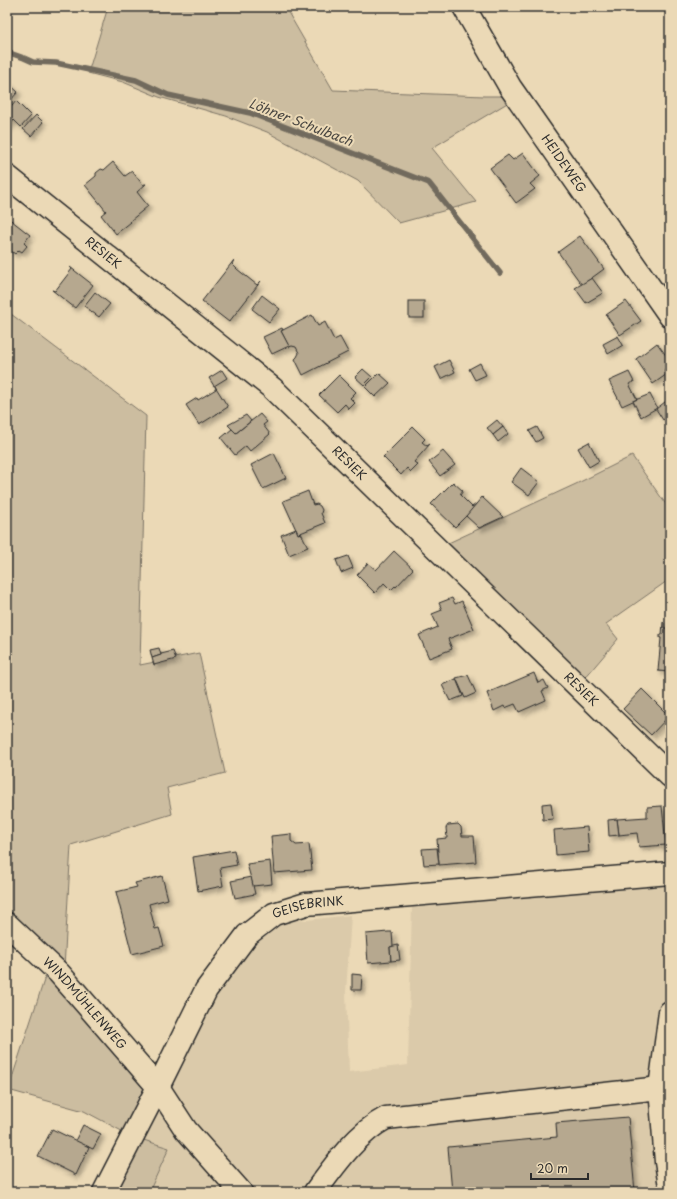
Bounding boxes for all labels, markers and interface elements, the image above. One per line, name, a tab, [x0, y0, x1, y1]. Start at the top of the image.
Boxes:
water label: Löhner Schulbach	[247, 93, 356, 150]
street label: HEIDEWEG	[538, 131, 591, 196]
street label: RESIEK	[82, 232, 126, 272]
street label: RESIEK	[328, 441, 371, 484]
street label: RESIEK	[560, 667, 603, 710]
street label: GEISEBRINK	[270, 891, 344, 922]
street label: WINDMÜHLENWEG	[39, 952, 131, 1053]
scale bar	[531, 1155, 588, 1181]
text: 20 m	[537, 1159, 568, 1177]

